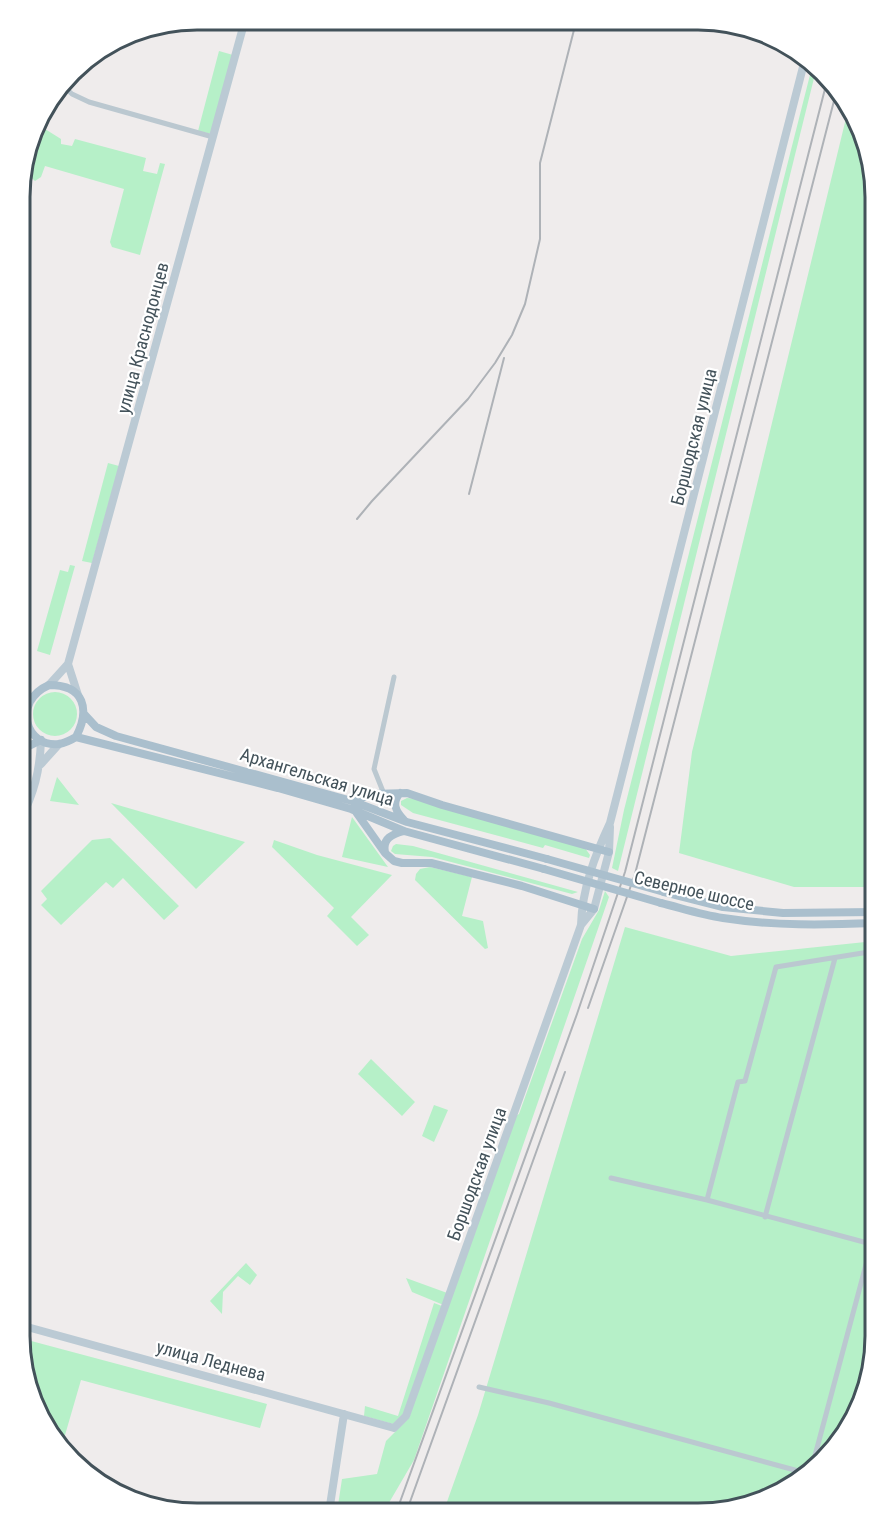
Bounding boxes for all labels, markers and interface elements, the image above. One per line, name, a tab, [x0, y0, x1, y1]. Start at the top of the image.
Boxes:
street label: улица Краснодонцев	[112, 260, 173, 416]
street label: Боршодская улица	[666, 366, 721, 508]
street label: Архангельская улица	[238, 743, 396, 810]
street label: Северное шоссе	[632, 866, 756, 915]
street label: Боршодская улица	[443, 1104, 510, 1243]
street label: улица Леднева	[154, 1336, 268, 1385]

